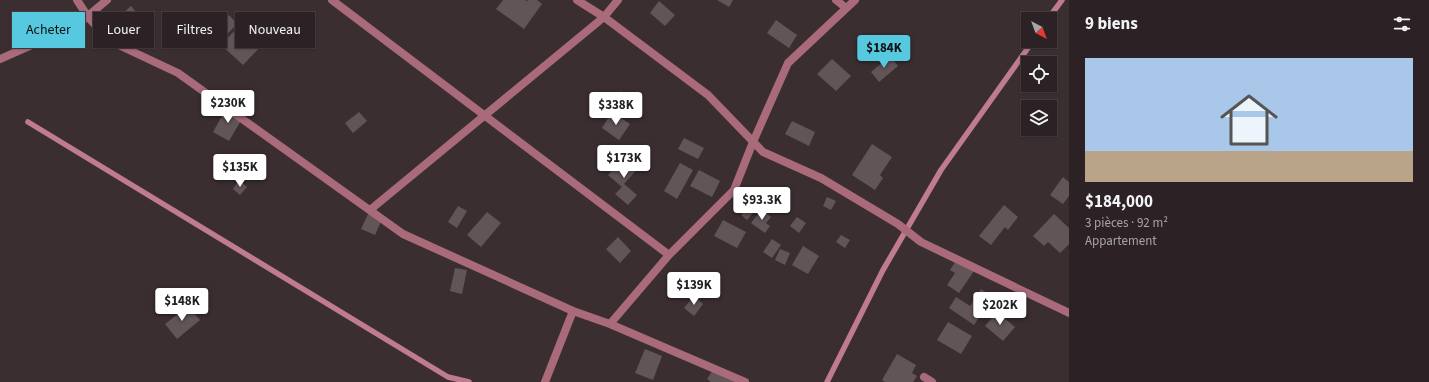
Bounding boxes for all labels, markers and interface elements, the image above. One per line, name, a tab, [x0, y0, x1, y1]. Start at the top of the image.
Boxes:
chip: Acheter	[12, 12, 85, 48]
chip: Louer	[93, 12, 154, 48]
chip: Filtres	[162, 12, 227, 48]
chip: Nouveau	[235, 12, 315, 48]
north arrow	[1021, 12, 1057, 48]
map controls	[1021, 12, 1057, 136]
text: 9 biens	[1085, 12, 1138, 36]
icon: filters	[1391, 13, 1413, 35]
pin: $184K	[856, 35, 912, 69]
text: $184K	[866, 39, 902, 57]
button: locate	[1021, 56, 1057, 92]
icon: home	[1213, 84, 1285, 156]
pin: $230K	[200, 90, 256, 124]
pin: $338K	[588, 92, 644, 126]
text: $230K	[210, 94, 246, 112]
text: $338K	[598, 96, 634, 114]
button: layers	[1021, 100, 1057, 136]
pin: $173K	[596, 145, 652, 179]
text: $173K	[606, 149, 642, 167]
pin: $135K	[212, 154, 268, 188]
text: $135K	[222, 158, 258, 176]
pin: $93.3K	[729, 187, 795, 221]
text: $184,000	[1085, 190, 1153, 214]
text: $93.3K	[742, 191, 782, 209]
text: 3 pièces · 92 m²	[1085, 214, 1168, 232]
text: Appartement	[1085, 232, 1157, 250]
pin: $139K	[666, 272, 722, 306]
text: $139K	[676, 276, 712, 294]
pin: $148K	[154, 288, 210, 322]
text: $148K	[164, 292, 200, 310]
pin: $202K	[972, 292, 1028, 326]
text: $202K	[982, 296, 1018, 314]

